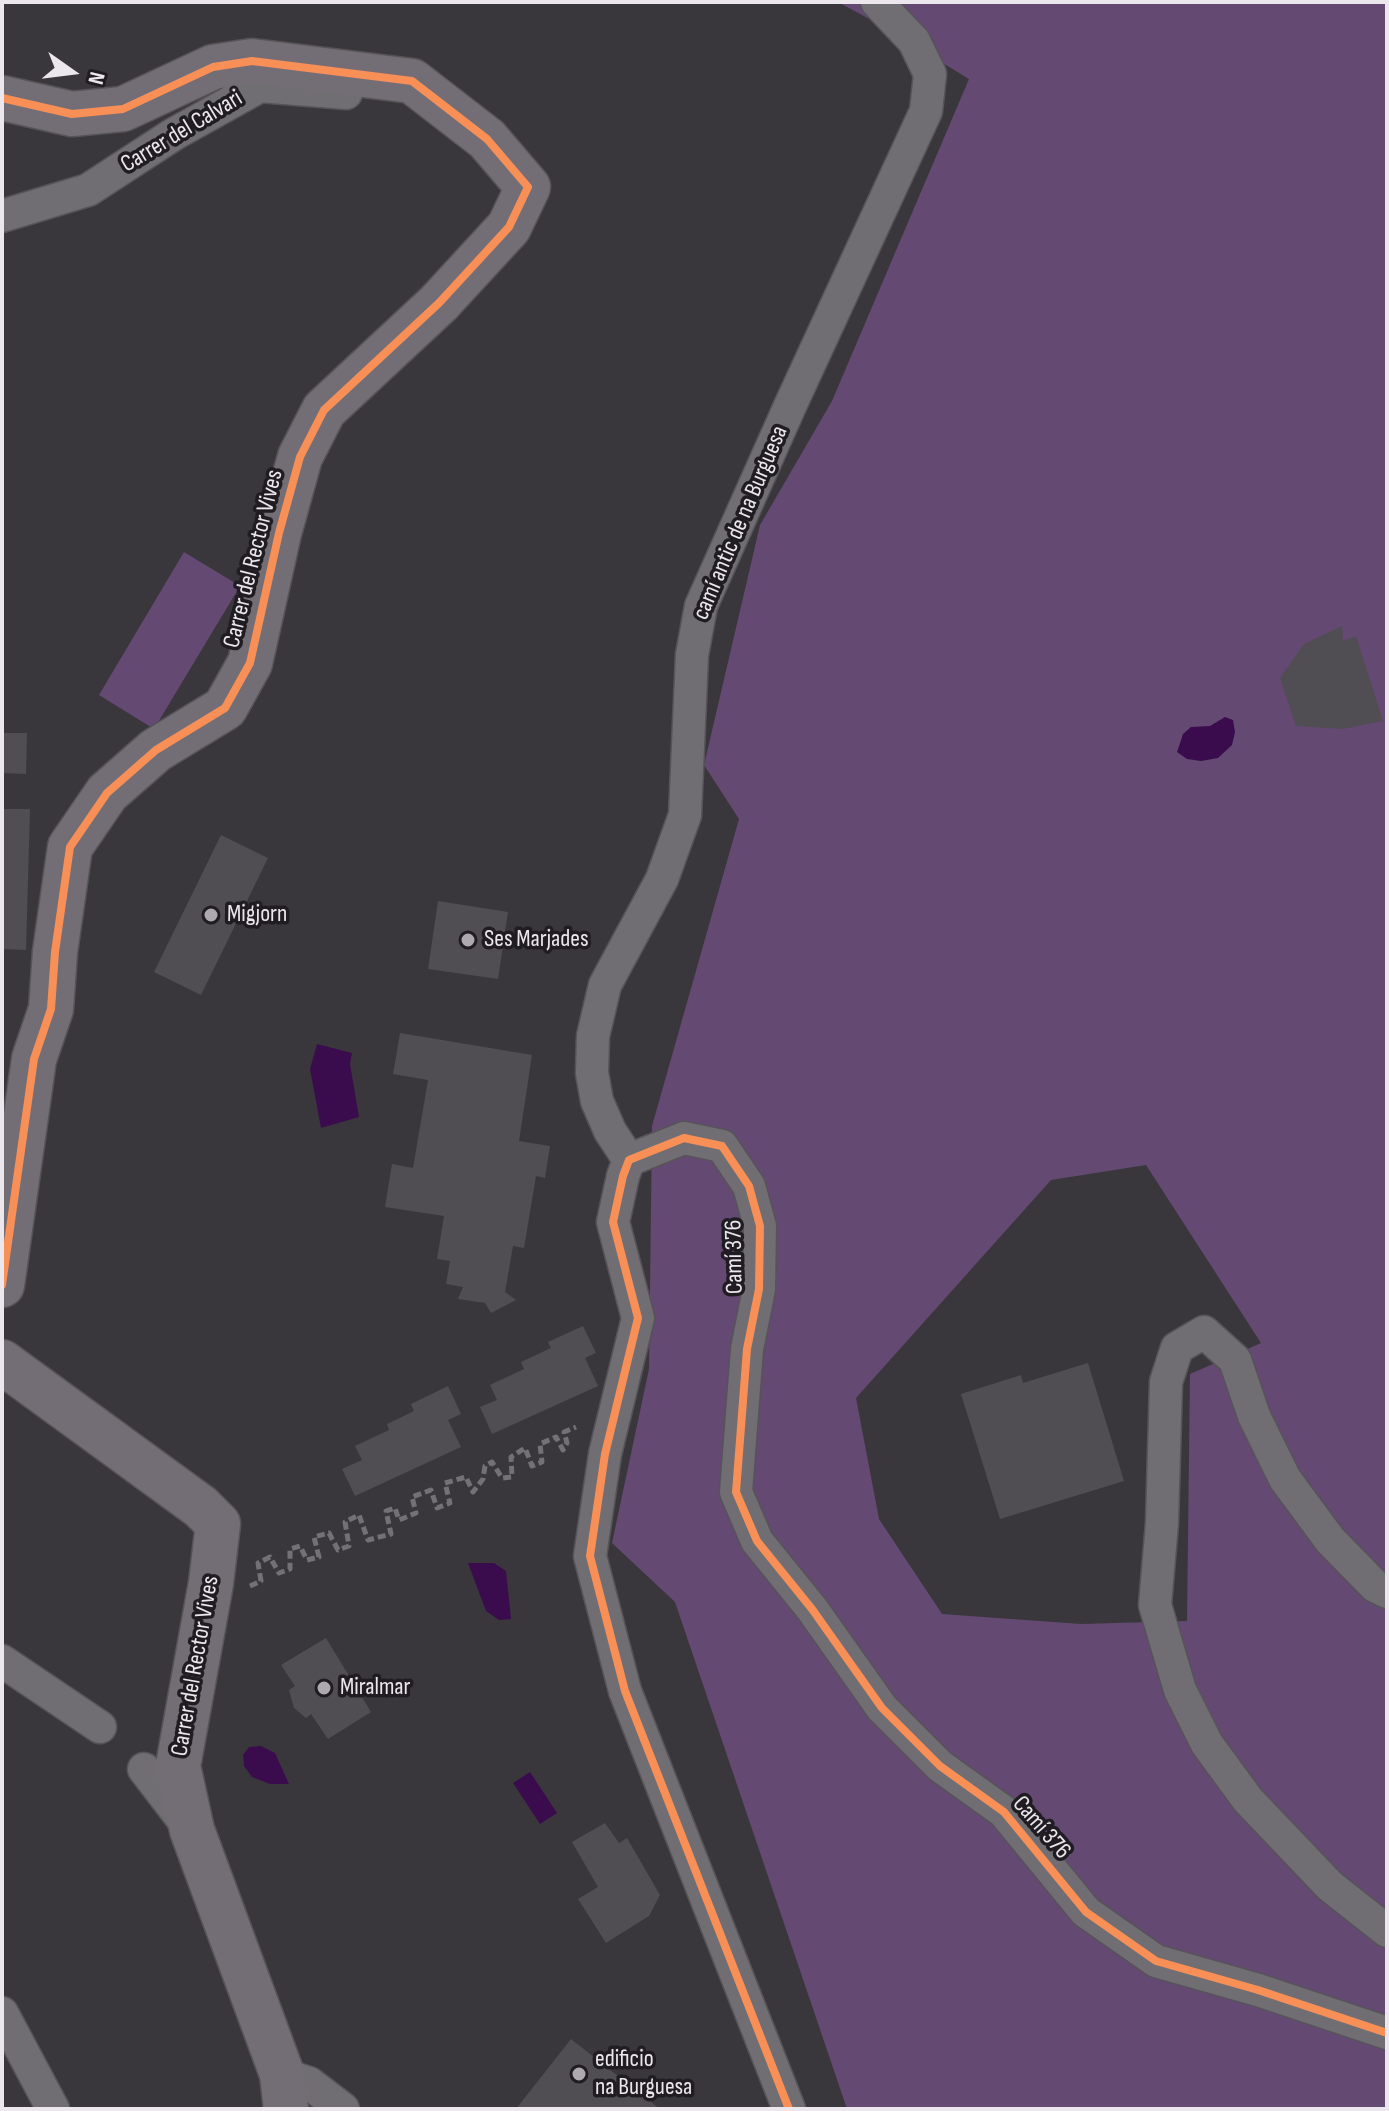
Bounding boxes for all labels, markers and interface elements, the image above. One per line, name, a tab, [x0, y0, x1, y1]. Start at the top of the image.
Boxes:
north arrow	[32, 32, 112, 112]
text: N	[81, 69, 110, 87]
street label: Carrer del Calvari	[116, 84, 248, 180]
street label: camí antic de na Burguesa	[687, 422, 795, 624]
street label: Carrer del Rector Vives	[218, 467, 290, 651]
place label: Migjorn	[227, 901, 287, 929]
marker: Migjorn	[202, 906, 220, 924]
place label: Ses Marjades	[484, 926, 589, 954]
marker: Ses Marjades	[459, 931, 477, 949]
street label: Camí 376	[720, 1220, 750, 1294]
street label: Carrer del Rector Vives	[166, 1574, 226, 1758]
place label: Miralmar	[340, 1674, 410, 1702]
marker: Miralmar	[315, 1679, 333, 1697]
street label: Camí 376	[1006, 1791, 1076, 1865]
place label: edificio na Burguesa	[595, 2046, 692, 2102]
marker: edificio na Burguesa	[570, 2065, 588, 2083]

